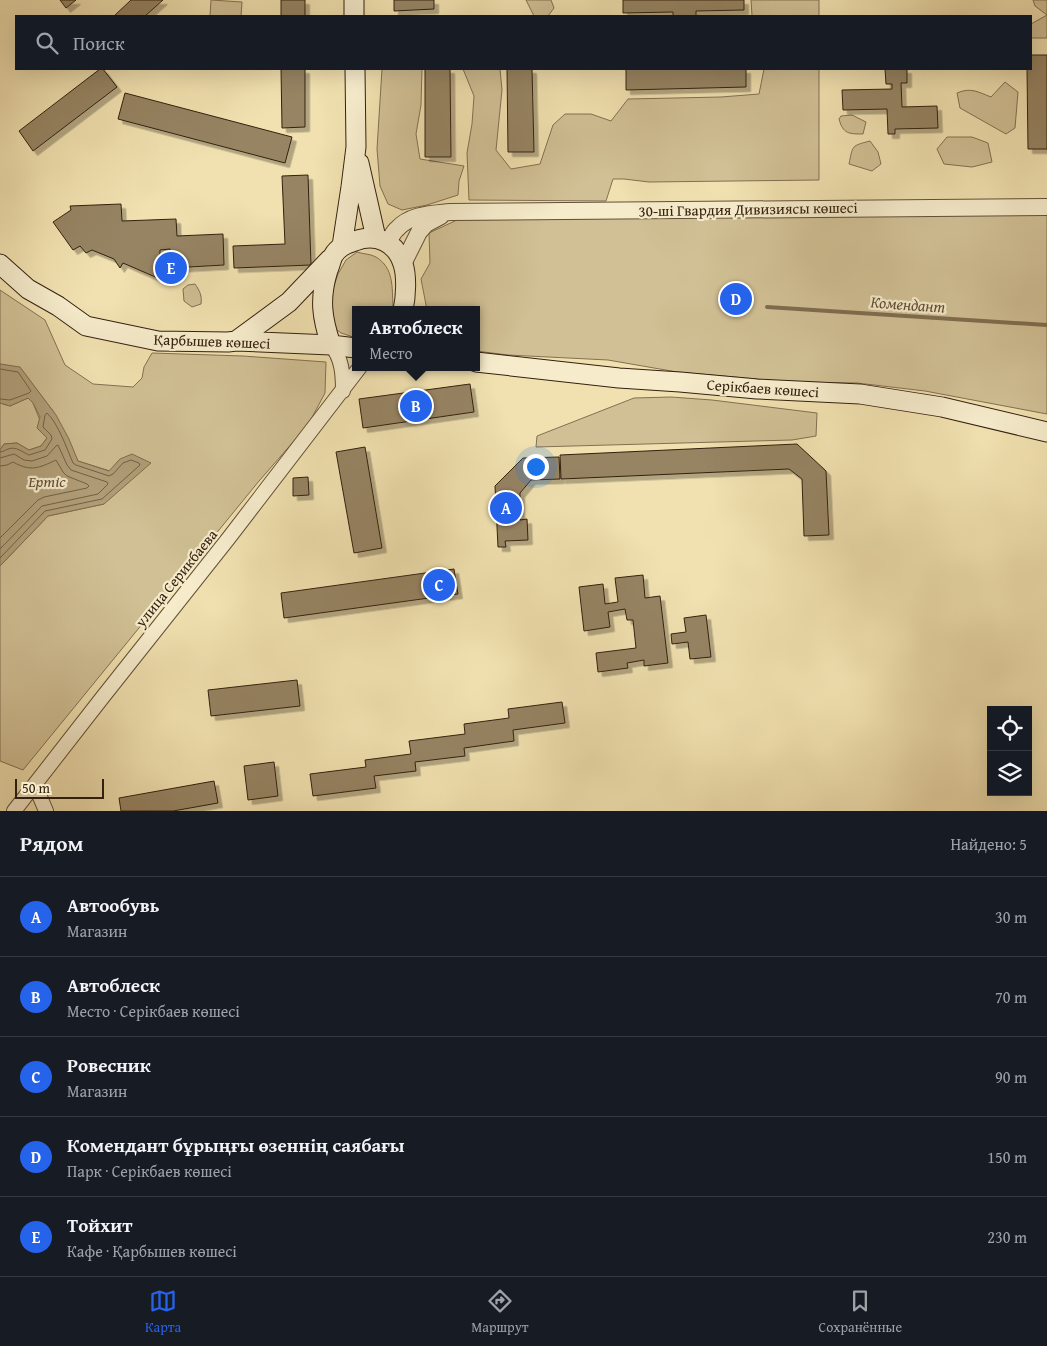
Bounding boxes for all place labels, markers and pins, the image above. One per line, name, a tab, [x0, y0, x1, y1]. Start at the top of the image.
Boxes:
pin: E	[155, 249, 187, 287]
pin: D	[720, 280, 752, 318]
pin: B	[400, 387, 432, 425]
pin: A	[490, 489, 522, 527]
pin: C	[423, 566, 455, 604]

